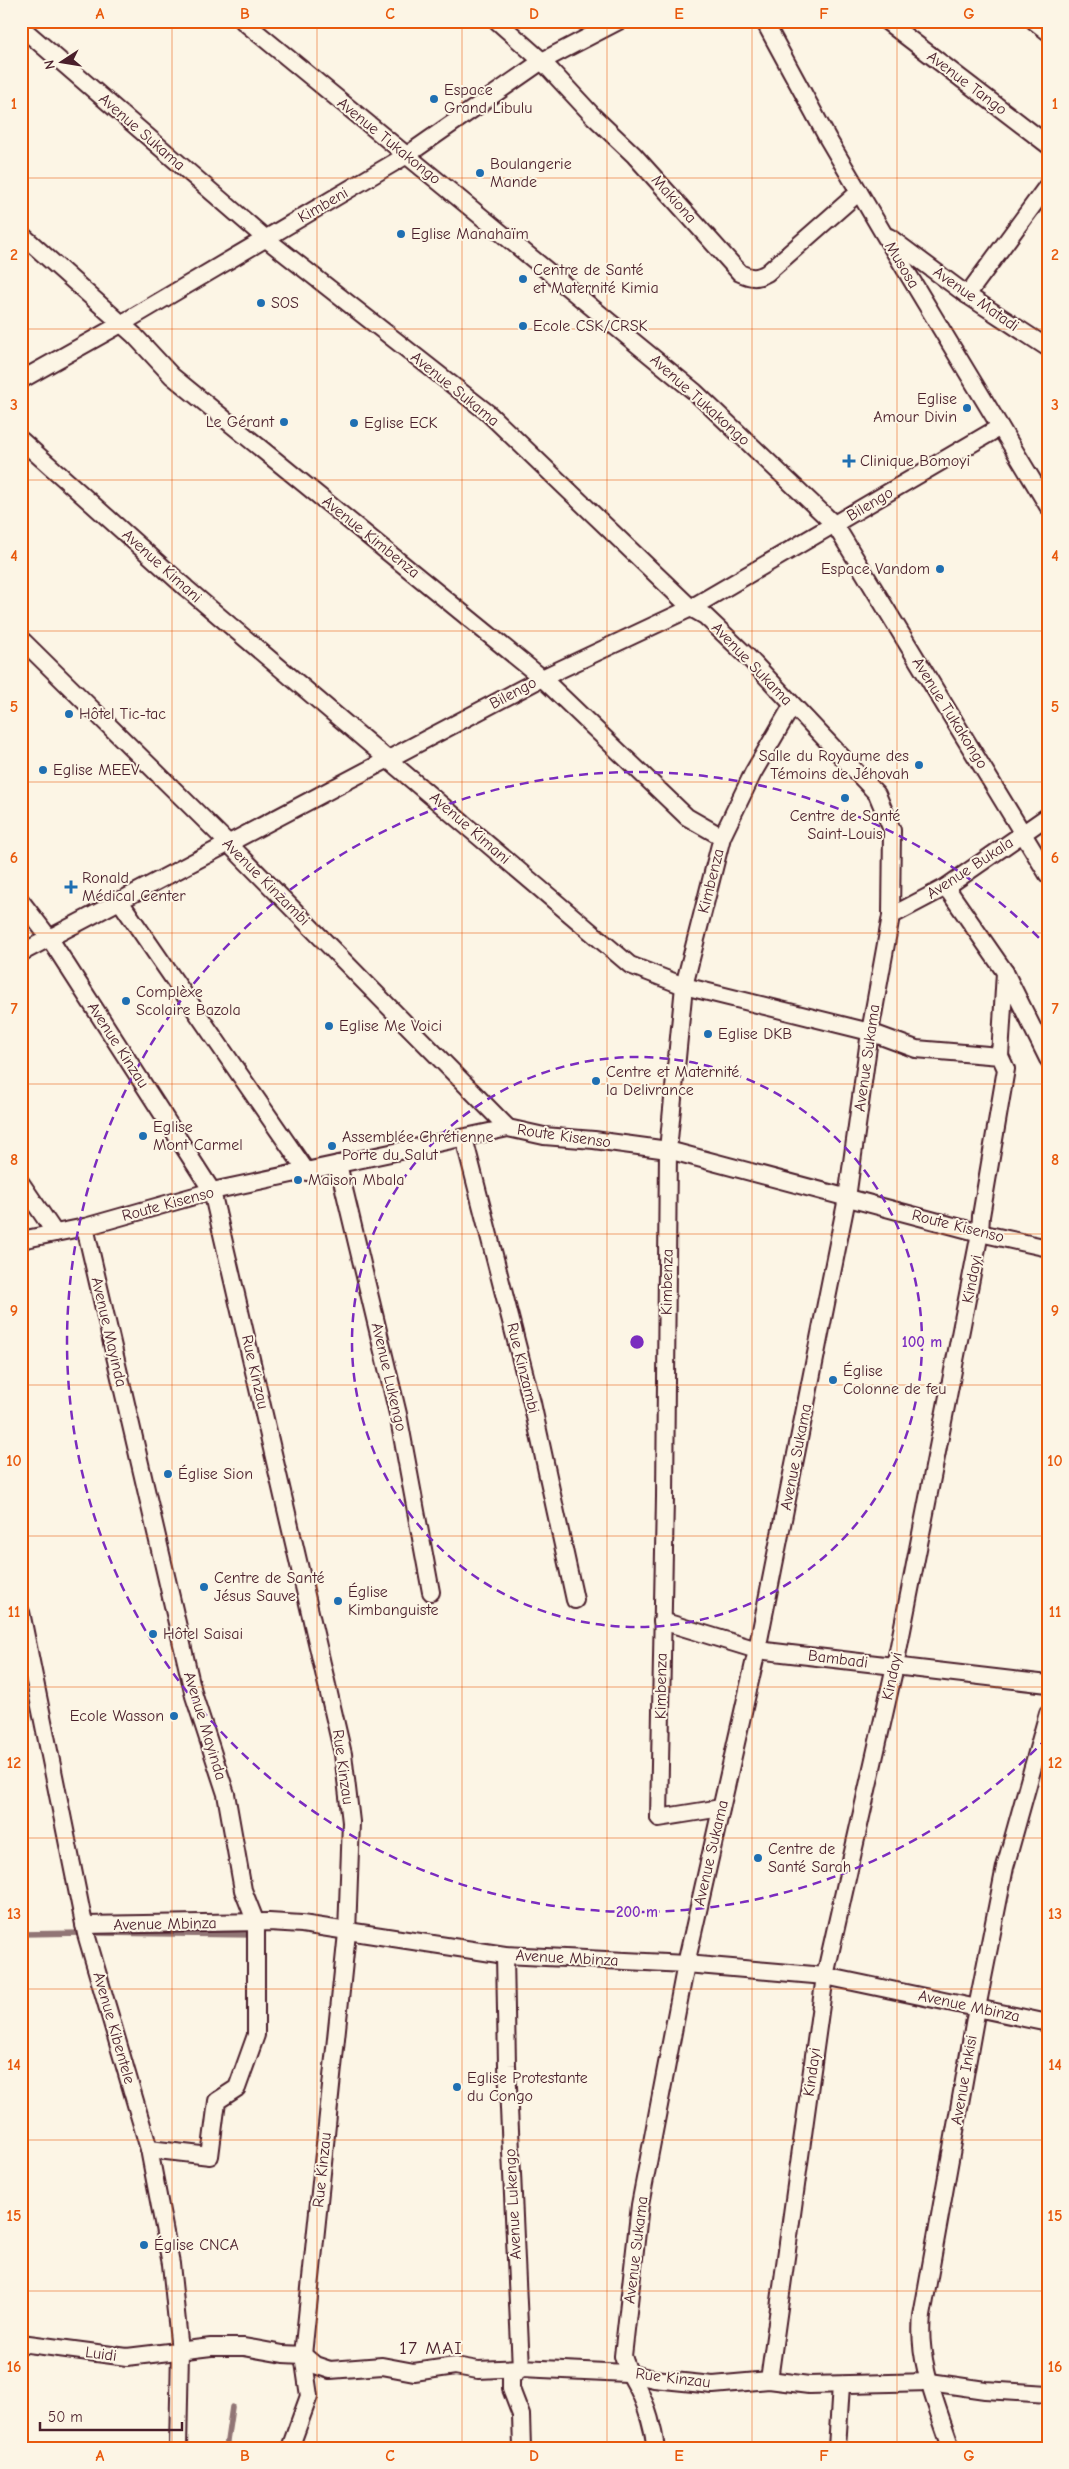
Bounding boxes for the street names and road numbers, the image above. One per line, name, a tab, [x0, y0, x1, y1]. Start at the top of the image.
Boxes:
street label: Avenue Tango	[924, 47, 1010, 119]
street label: Avenue Sukama	[95, 90, 189, 174]
street label: Avenue Tukakongo	[334, 94, 444, 188]
street label: Makiona	[648, 171, 700, 227]
street label: Kimbeni	[295, 183, 351, 227]
street label: Musosa	[881, 238, 923, 292]
street label: Avenue Matadi	[930, 263, 1022, 335]
street label: Avenue Sukama	[407, 348, 503, 430]
street label: Avenue Tukakongo	[646, 351, 754, 449]
street label: Bilengo	[844, 483, 896, 525]
street label: Avenue Kimbenza	[319, 492, 423, 582]
street label: Avenue Kimani	[119, 526, 205, 606]
street label: Avenue Sukama	[708, 619, 796, 709]
street label: Avenue Tukakongo	[908, 654, 992, 772]
street label: Bilengo	[486, 673, 540, 713]
street label: Avenue Kimani	[426, 788, 514, 868]
street label: Avenue Bukala	[923, 833, 1017, 903]
street label: Avenue Kinzambi	[219, 835, 313, 929]
street label: Kimbenza	[694, 847, 728, 915]
street label: Avenue Kinzau	[84, 999, 152, 1091]
street label: Avenue Sukama	[851, 1003, 883, 1113]
street label: Route Kisenso	[516, 1121, 612, 1151]
street label: Route Kisenso	[120, 1183, 216, 1225]
street label: Route Kisenso	[910, 1206, 1006, 1246]
street label: Kimbenza	[657, 1249, 677, 1315]
street label: Kindayi	[958, 1253, 986, 1305]
street label: Avenue Mayinda	[88, 1275, 130, 1389]
street label: Avenue Lukengo	[368, 1321, 410, 1433]
street label: Rue Kinzambi	[503, 1321, 543, 1415]
street label: Rue Kinzau	[238, 1333, 272, 1411]
street label: Avenue Sukama	[777, 1402, 815, 1512]
street label: Bambadi	[807, 1646, 869, 1672]
street label: Kindayi	[878, 1650, 906, 1702]
street label: Kimbenza	[651, 1653, 671, 1719]
street label: Avenue Mayinda	[180, 1670, 230, 1782]
street label: Rue Kinzau	[329, 1728, 357, 1806]
street label: Avenue Sukama	[690, 1798, 732, 1908]
street label: Avenue Mbinza	[113, 1914, 217, 1934]
street label: Avenue Mbinza	[515, 1946, 619, 1970]
street label: Avenue Kibentele	[89, 1970, 139, 2086]
street label: Avenue Mbinza	[917, 1986, 1021, 2026]
street label: Avenue Inkisi	[947, 2034, 981, 2126]
street label: Kindayi	[800, 2047, 824, 2097]
street label: Rue Kinzau	[309, 2132, 335, 2208]
street label: Avenue Lukengo	[501, 2148, 525, 2260]
street label: Avenue Sukama	[620, 2195, 652, 2305]
street label: Luidi	[84, 2343, 118, 2365]
street label: Rue Kinzau	[634, 2364, 712, 2392]

